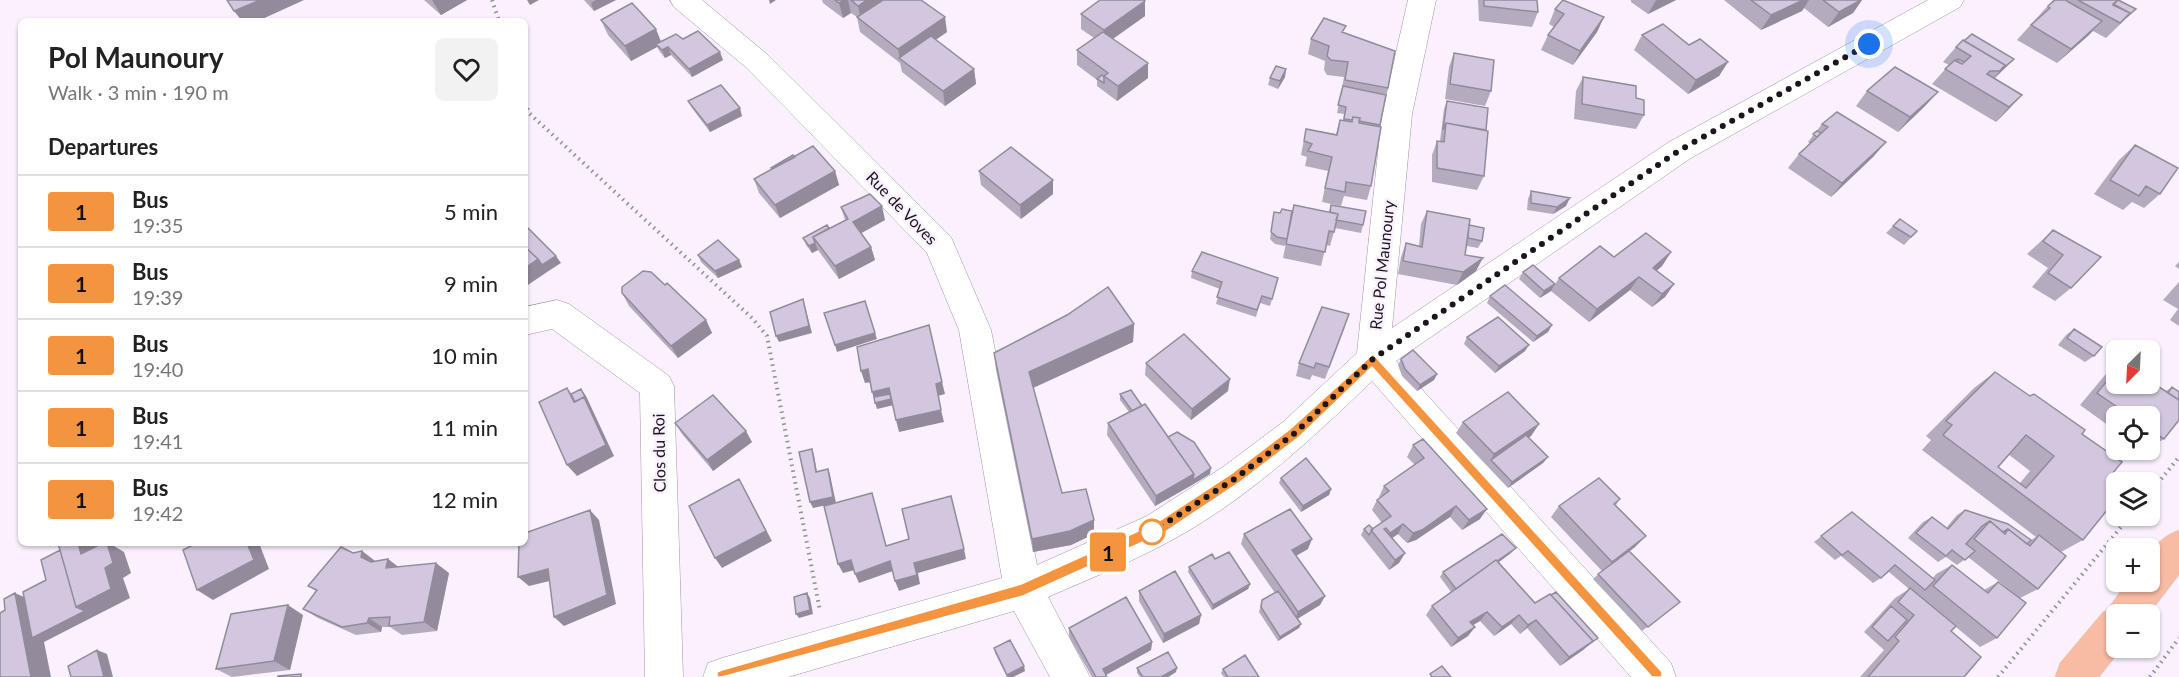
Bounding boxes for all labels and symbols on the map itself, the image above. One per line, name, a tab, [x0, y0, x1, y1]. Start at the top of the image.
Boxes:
your location	[1854, 29, 1884, 59]
street label: Rue de Voves	[863, 167, 942, 248]
street label: Rue Pol Maunoury	[1365, 199, 1398, 330]
north arrow	[2106, 340, 2160, 394]
street label: Clos du Roi	[648, 413, 669, 493]
unlabelled marker	[1139, 519, 1165, 545]
line badge: 1	[1088, 532, 1128, 572]

